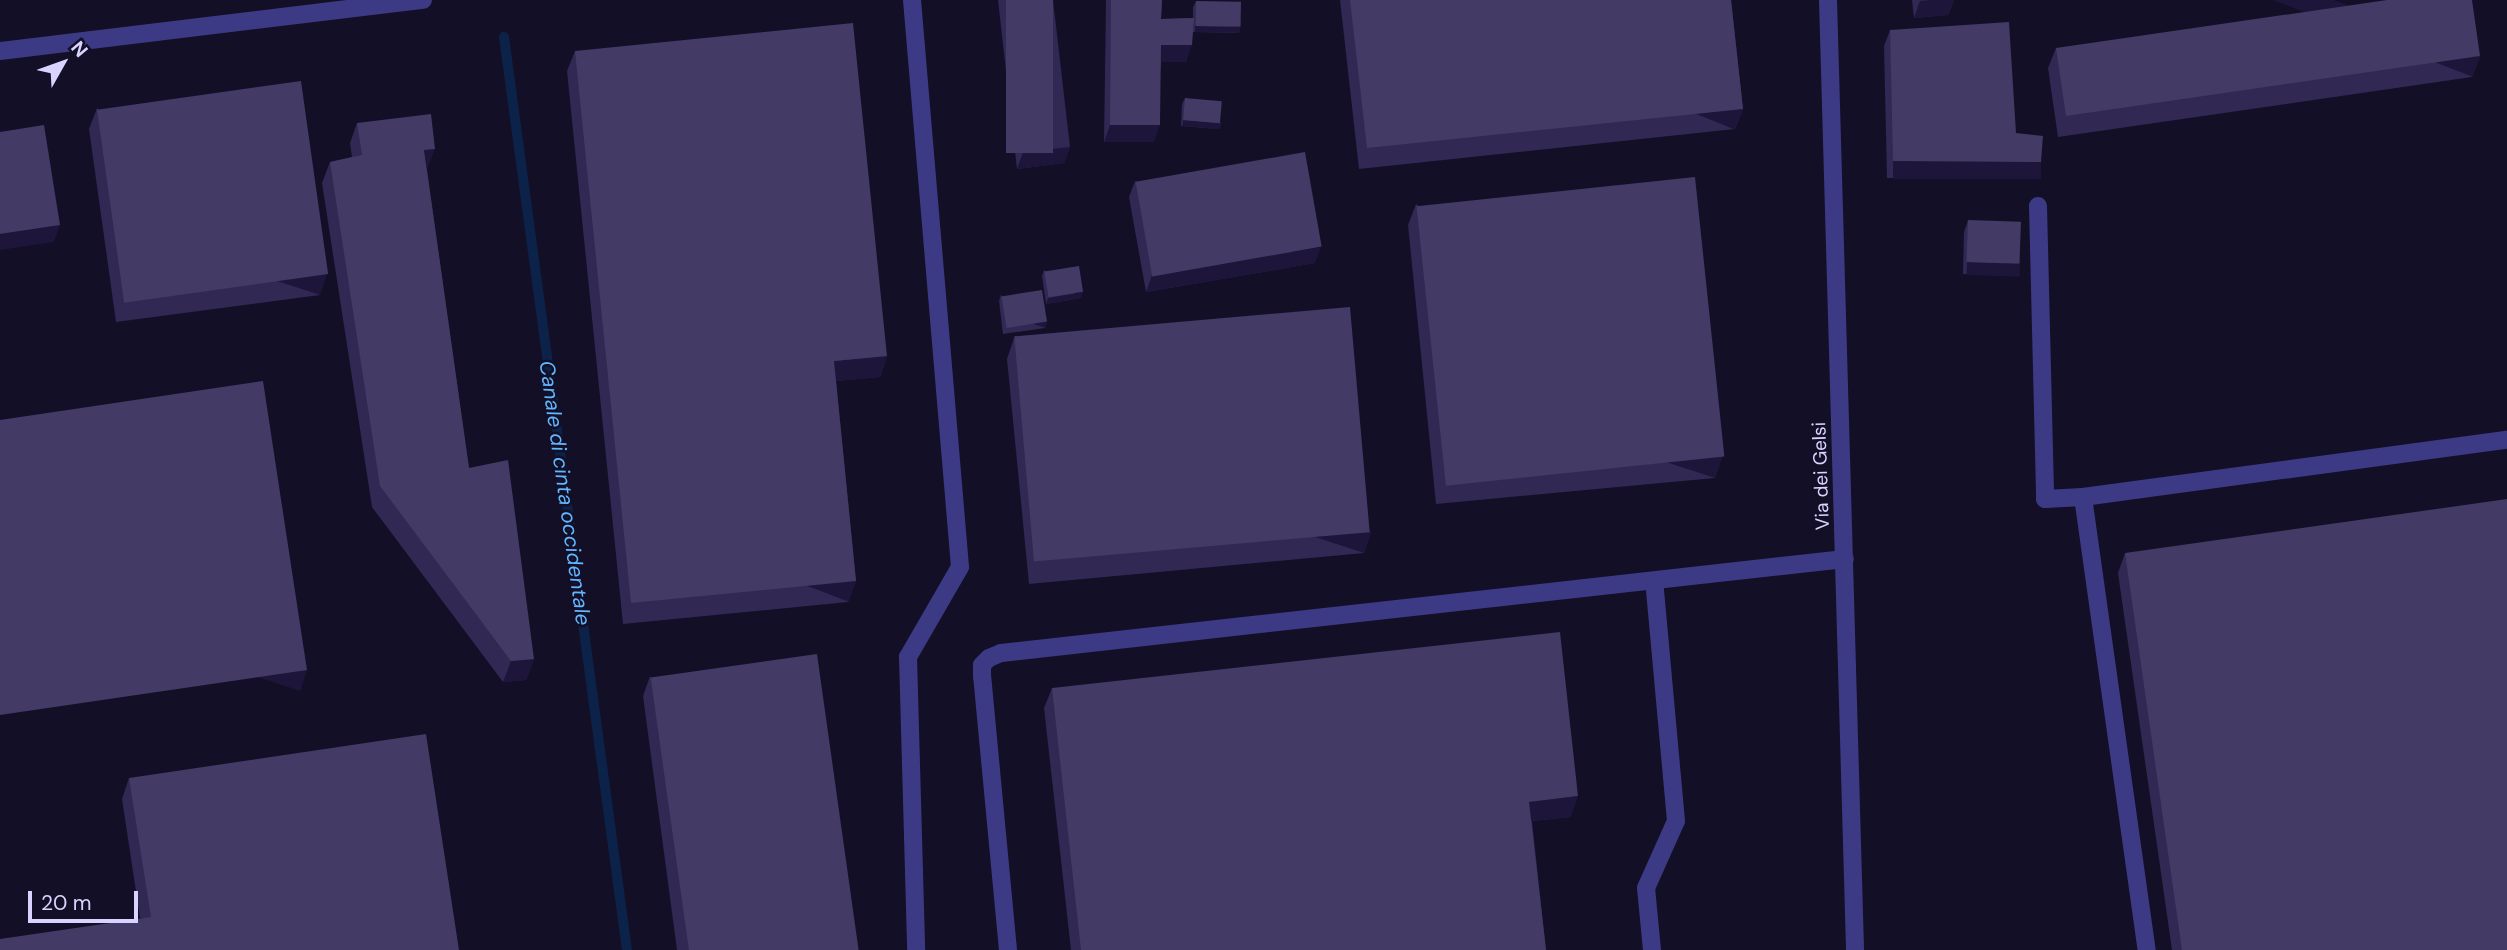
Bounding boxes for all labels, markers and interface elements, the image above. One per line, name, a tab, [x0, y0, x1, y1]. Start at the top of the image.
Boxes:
north arrow	[28, 28, 98, 98]
text: N	[65, 36, 93, 63]
water label: Canale di cinta occidentale	[534, 359, 596, 627]
street label: Via dei Gelsi	[1808, 421, 1834, 531]
scale bar	[32, 876, 142, 920]
text: 20 m	[41, 889, 92, 917]

